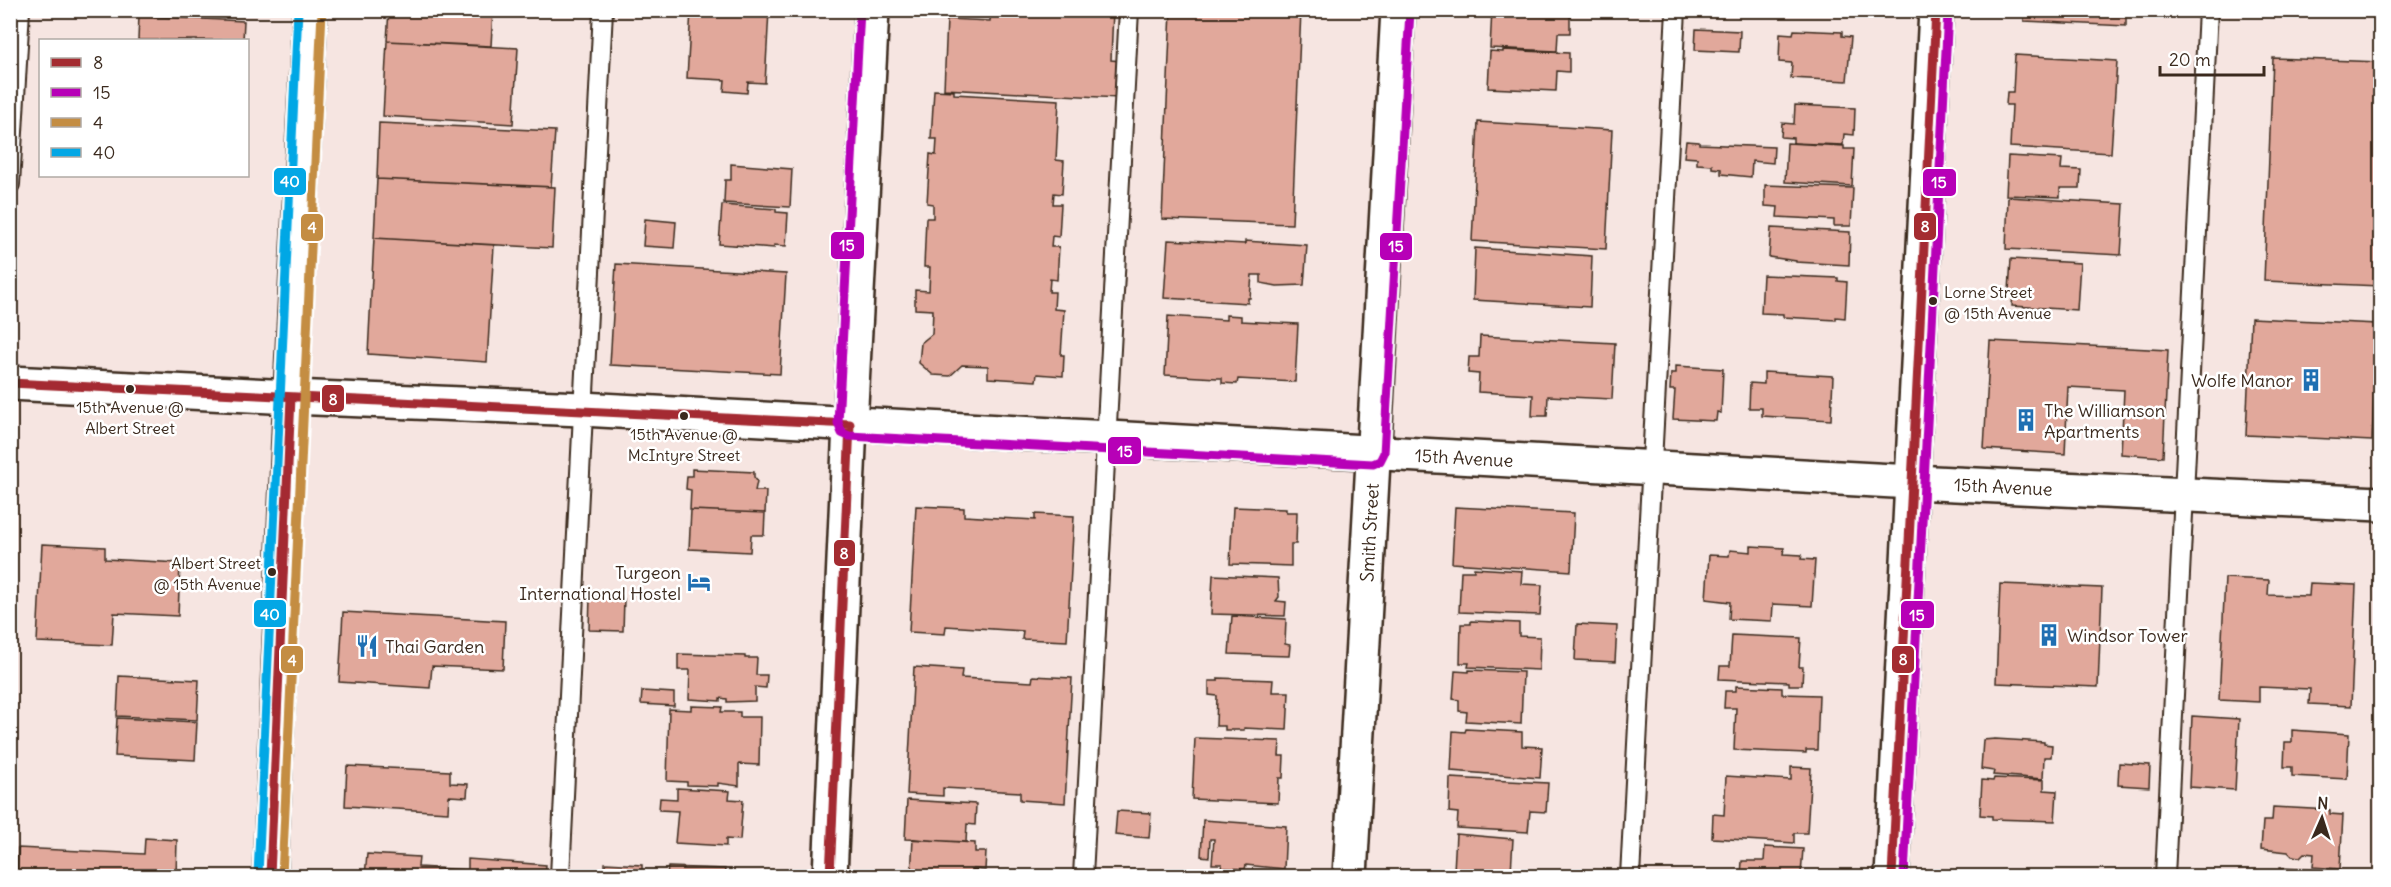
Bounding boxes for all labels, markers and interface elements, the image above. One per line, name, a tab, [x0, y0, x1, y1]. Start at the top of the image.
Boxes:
legend	[39, 39, 249, 177]
scale bar	[2160, 39, 2264, 77]
text: 20 m	[2169, 48, 2211, 71]
text: 8	[93, 51, 103, 74]
text: 15	[93, 81, 111, 104]
text: 4	[93, 111, 103, 134]
text: 40	[93, 141, 115, 164]
line badge: 40	[273, 167, 307, 196]
line badge: 15	[1922, 168, 1957, 197]
text: 40	[280, 171, 300, 191]
text: 15	[1931, 172, 1947, 192]
line badge: 8	[1913, 212, 1937, 241]
line badge: 4	[300, 213, 324, 242]
text: 8	[1920, 216, 1930, 236]
text: 4	[307, 217, 317, 237]
line badge: 15	[830, 231, 865, 260]
line badge: 15	[1379, 232, 1413, 261]
text: 15	[839, 235, 855, 255]
text: 15	[1388, 236, 1404, 256]
place label: Lorne Street @ 15th Avenue	[1944, 282, 2051, 323]
marker: Lorne Street @ 15th Avenue	[1927, 295, 1939, 307]
building icon: Wolfe Manor	[2298, 367, 2324, 393]
place label: Wolfe Manor	[2191, 369, 2294, 392]
marker: 15th Avenue @ Albert Street	[124, 383, 136, 395]
line badge: 8	[321, 384, 345, 413]
text: 8	[328, 389, 338, 409]
place label: 15th Avenue @ Albert Street	[76, 397, 184, 438]
place label: The Williamson Apartments	[2044, 399, 2165, 443]
building icon: The Williamson Apartments	[2013, 407, 2039, 433]
marker: 15th Avenue @ McIntyre Street	[678, 410, 690, 422]
place label: 15th Avenue @ McIntyre Street	[628, 424, 741, 465]
line badge: 15	[1107, 436, 1142, 465]
text: 15	[1117, 441, 1133, 461]
street label: 15th Avenue	[1414, 443, 1514, 472]
street label: 15th Avenue	[1953, 472, 2053, 500]
street label: Smith Street	[1355, 483, 1383, 582]
line badge: 8	[833, 539, 856, 567]
text: 8	[839, 543, 849, 563]
place label: Albert Street @ 15th Avenue	[154, 553, 262, 594]
place label: Turgeon International Hostel	[519, 561, 681, 605]
marker: Albert Street @ 15th Avenue	[266, 566, 278, 578]
hotel icon: Turgeon International Hostel	[686, 569, 712, 595]
line badge: 40	[253, 599, 287, 628]
line badge: 15	[1900, 600, 1935, 629]
text: 40	[260, 604, 280, 624]
text: 15	[1909, 605, 1925, 625]
building icon: Windsor Tower	[2036, 622, 2062, 648]
place label: Windsor Tower	[2067, 624, 2189, 647]
restaurant icon: Thai Garden	[354, 633, 380, 659]
place label: Thai Garden	[385, 635, 484, 658]
line badge: 4	[280, 645, 304, 674]
line badge: 8	[1891, 645, 1915, 674]
text: 8	[1898, 649, 1908, 669]
text: 4	[287, 650, 297, 670]
north arrow	[2292, 788, 2352, 848]
text: N	[2317, 793, 2329, 813]

